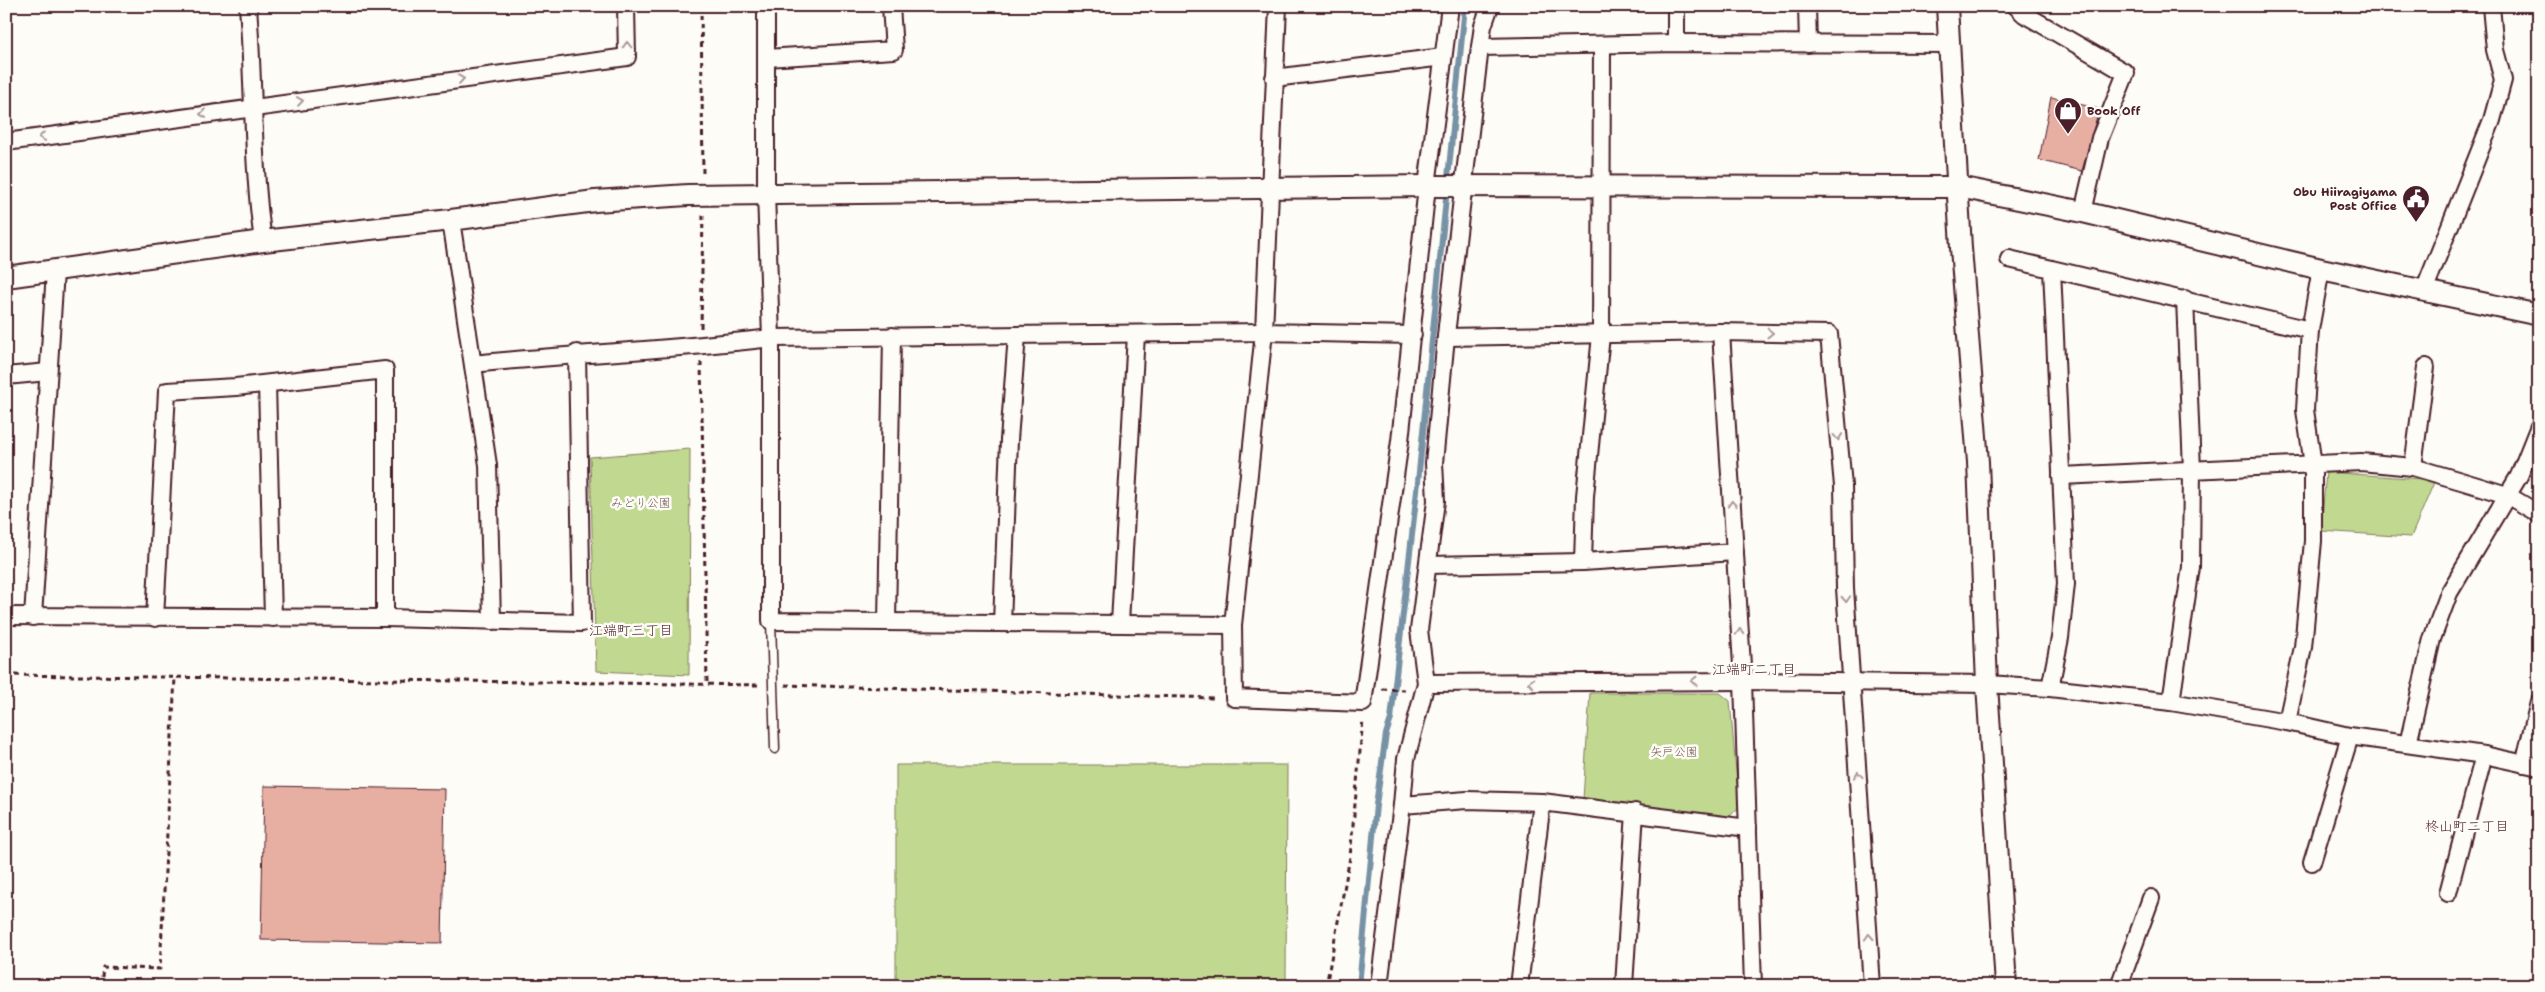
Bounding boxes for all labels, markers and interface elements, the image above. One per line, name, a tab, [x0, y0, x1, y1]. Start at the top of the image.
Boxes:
one-way arrow	[621, 40, 632, 48]
one-way arrow	[457, 74, 465, 85]
one-way arrow	[296, 96, 304, 107]
shop icon: Book Off	[2053, 96, 2083, 135]
place label: Book Off	[2087, 103, 2141, 119]
one-way arrow	[199, 109, 207, 119]
one-way arrow	[38, 131, 46, 141]
place label: Obu Hiiragiyama Post Office	[2293, 184, 2398, 214]
public building icon: Obu Hiiragiyama Post Office	[2401, 184, 2431, 223]
one-way arrow	[1766, 328, 1774, 338]
one-way arrow	[1832, 433, 1843, 441]
park label: みどり公園	[611, 495, 671, 511]
one-way arrow	[1726, 499, 1737, 507]
one-way arrow	[1841, 596, 1852, 604]
district label: 江端町三丁目	[589, 621, 673, 639]
one-way arrow	[1734, 628, 1745, 636]
district label: 江端町二丁目	[1712, 660, 1796, 678]
one-way arrow	[1690, 676, 1698, 687]
one-way arrow	[1527, 678, 1535, 688]
park label: 矢戸公園	[1650, 744, 1698, 760]
one-way arrow	[1853, 771, 1864, 779]
district label: 柊山町二丁目	[2425, 817, 2509, 835]
one-way arrow	[1864, 933, 1875, 941]

